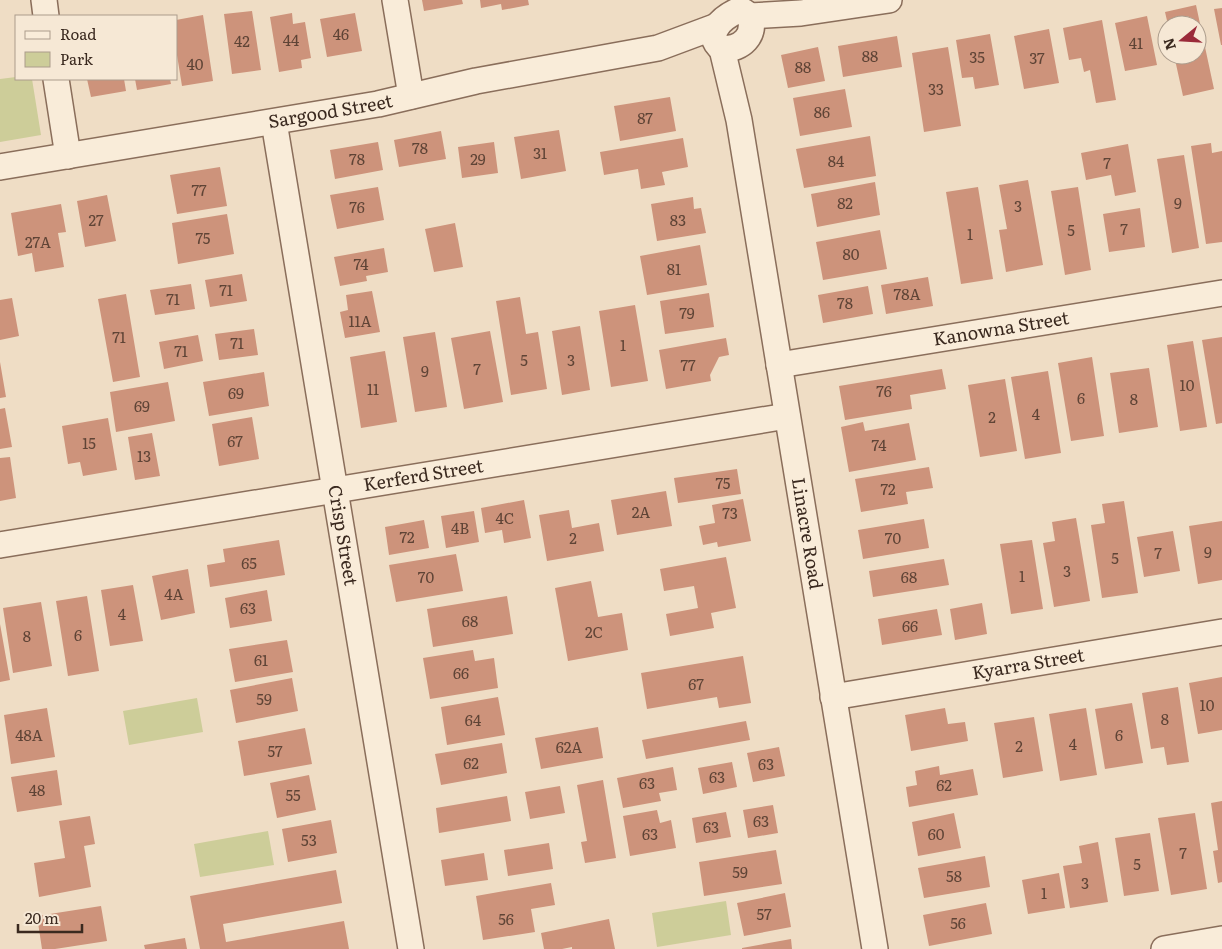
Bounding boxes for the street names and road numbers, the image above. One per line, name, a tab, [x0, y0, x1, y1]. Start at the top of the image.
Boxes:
street label: Sargood Street	[266, 86, 396, 134]
street label: Kanowna Street	[931, 303, 1071, 352]
street label: Kerferd Street	[361, 451, 486, 497]
street label: Linacre Road	[786, 475, 831, 591]
street label: Crisp Street	[322, 483, 366, 588]
street label: Kyarra Street	[970, 640, 1087, 686]

